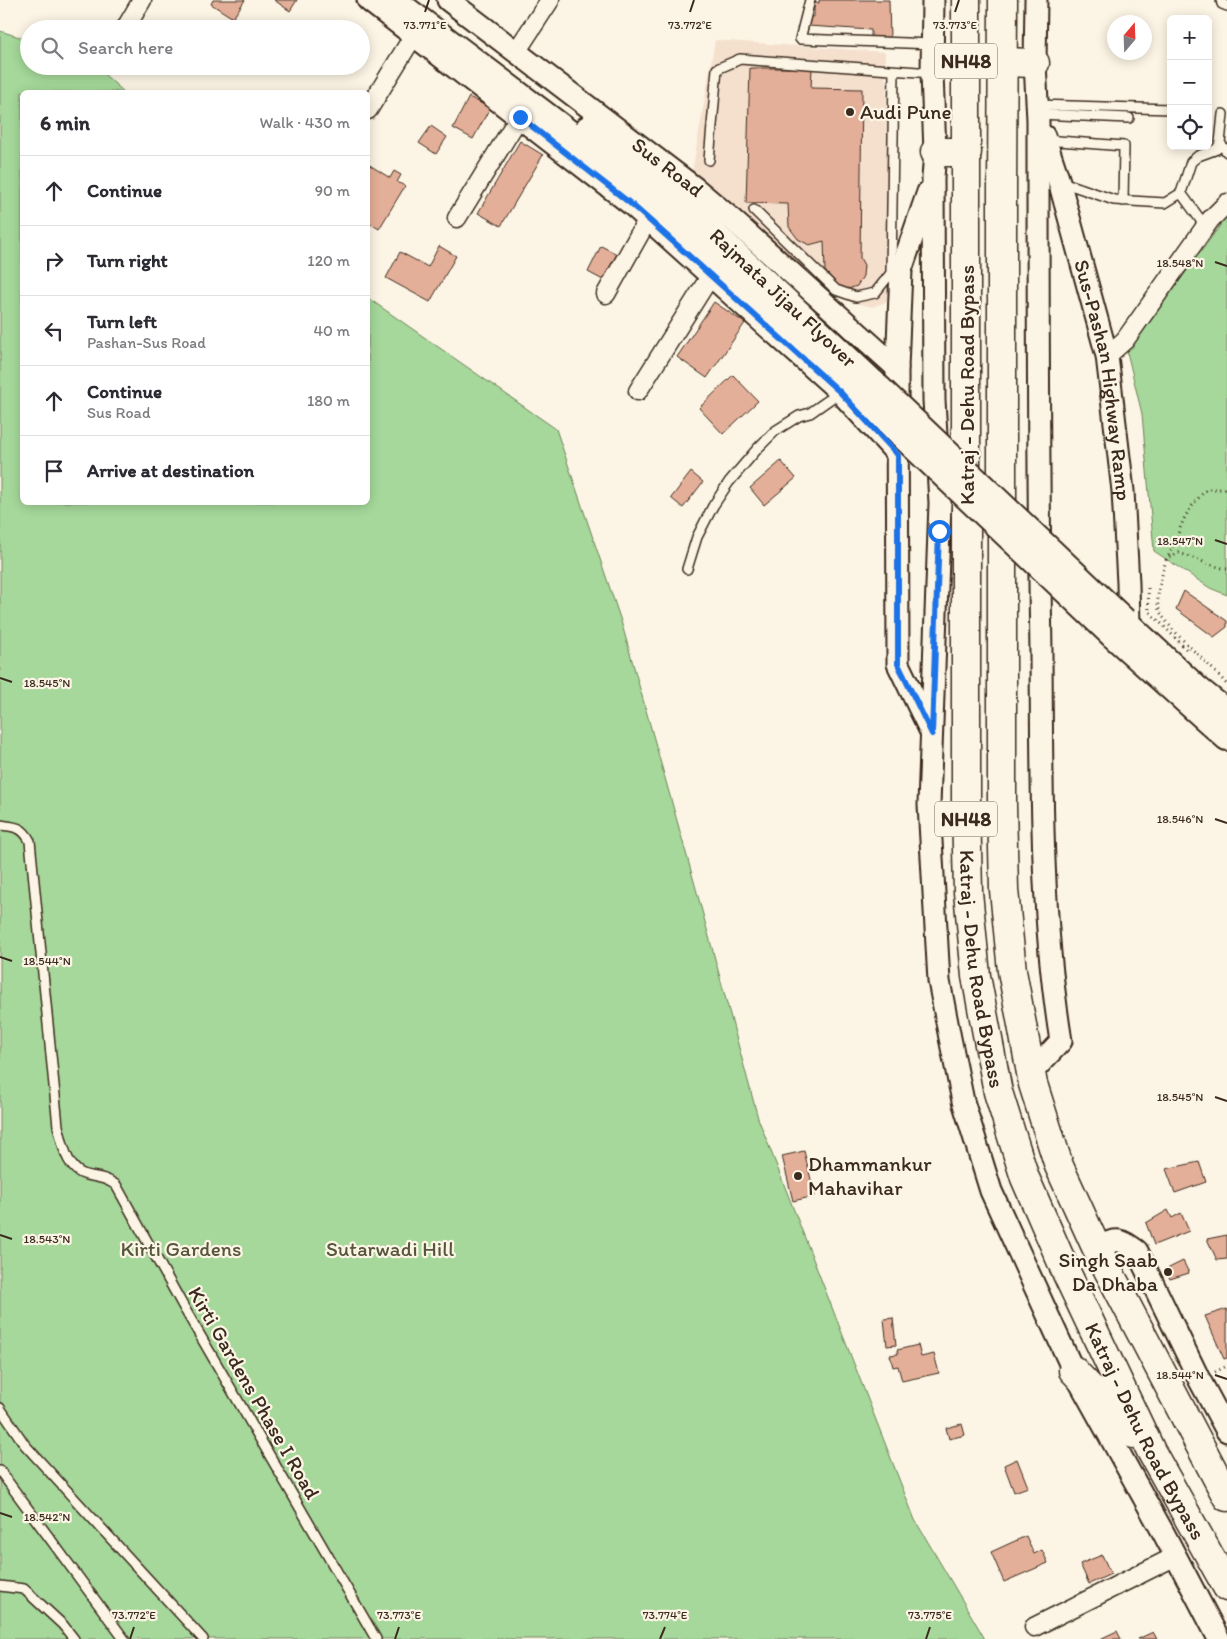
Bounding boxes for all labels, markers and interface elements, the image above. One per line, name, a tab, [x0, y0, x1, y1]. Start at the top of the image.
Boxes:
north arrow	[1107, 15, 1152, 60]
map controls	[1167, 15, 1212, 150]
button: +	[1167, 15, 1212, 60]
text: 73.771°E	[403, 18, 447, 32]
text: 73.772°E	[668, 18, 712, 32]
text: 73.773°E	[933, 18, 977, 32]
search box	[20, 20, 370, 75]
icon: search	[38, 34, 66, 62]
text: Search here	[78, 36, 173, 59]
road number: NH48	[935, 44, 997, 78]
button: −	[1167, 60, 1212, 105]
place label: Audi Pune	[860, 99, 951, 124]
button: locate	[1167, 105, 1212, 150]
route end	[509, 106, 532, 129]
marker: Audi Pune	[844, 106, 856, 118]
text: 6 min	[40, 110, 90, 135]
text: Walk · 430 m	[260, 113, 350, 132]
street label: Sus Road	[627, 132, 709, 202]
icon: ahead	[40, 177, 68, 205]
text: Continue	[87, 179, 162, 202]
text: 90 m	[315, 181, 350, 200]
street label: Rajmata Jijau Flyover	[705, 223, 862, 373]
icon: right	[40, 247, 68, 275]
text: Turn right	[87, 249, 168, 272]
text: 120 m	[307, 251, 350, 270]
text: 18.548°N	[1157, 256, 1203, 270]
street label: Sus-Pashan Highway Ramp	[1069, 257, 1137, 501]
street label: Katraj - Dehu Road Bypass	[954, 265, 979, 505]
text: Turn left	[87, 310, 157, 333]
icon: left	[40, 317, 68, 345]
text: 40 m	[313, 321, 350, 340]
text: Pashan-Sus Road	[87, 333, 206, 352]
text: Continue	[87, 380, 162, 403]
icon: ahead	[40, 387, 68, 415]
text: 180 m	[307, 391, 350, 410]
text: Sus Road	[87, 403, 150, 422]
icon: arrive	[40, 457, 68, 485]
text: Arrive at destination	[87, 459, 254, 482]
route start	[928, 520, 951, 543]
text: 18.547°N	[1157, 534, 1203, 548]
text: 18.545°N	[24, 676, 70, 690]
road number: NH48	[935, 802, 997, 836]
text: 18.546°N	[1157, 812, 1203, 826]
street label: Katraj - Dehu Road Bypass	[955, 849, 1010, 1090]
text: 18.544°N	[23, 954, 71, 968]
text: 18.545°N	[1157, 1090, 1203, 1104]
place label: Dhammankur Mahavihar	[808, 1151, 932, 1200]
marker: Dhammankur Mahavihar	[792, 1170, 804, 1182]
text: 18.543°N	[24, 1232, 70, 1246]
park label: Kirti Gardens	[121, 1236, 241, 1261]
park label: Sutarwadi Hill	[326, 1236, 454, 1261]
place label: Singh Saab Da Dhaba	[1058, 1247, 1158, 1296]
marker: Singh Saab Da Dhaba	[1162, 1266, 1174, 1278]
street label: Kirti Gardens Phase I Road	[183, 1282, 326, 1504]
street label: Katraj - Dehu Road Bypass	[1080, 1318, 1211, 1544]
text: 18.544°N	[1156, 1368, 1204, 1382]
text: 18.542°N	[24, 1510, 70, 1524]
text: 73.772°E	[112, 1608, 156, 1622]
text: 73.773°E	[377, 1608, 421, 1622]
text: 73.774°E	[643, 1608, 688, 1622]
text: 73.775°E	[908, 1608, 952, 1622]

